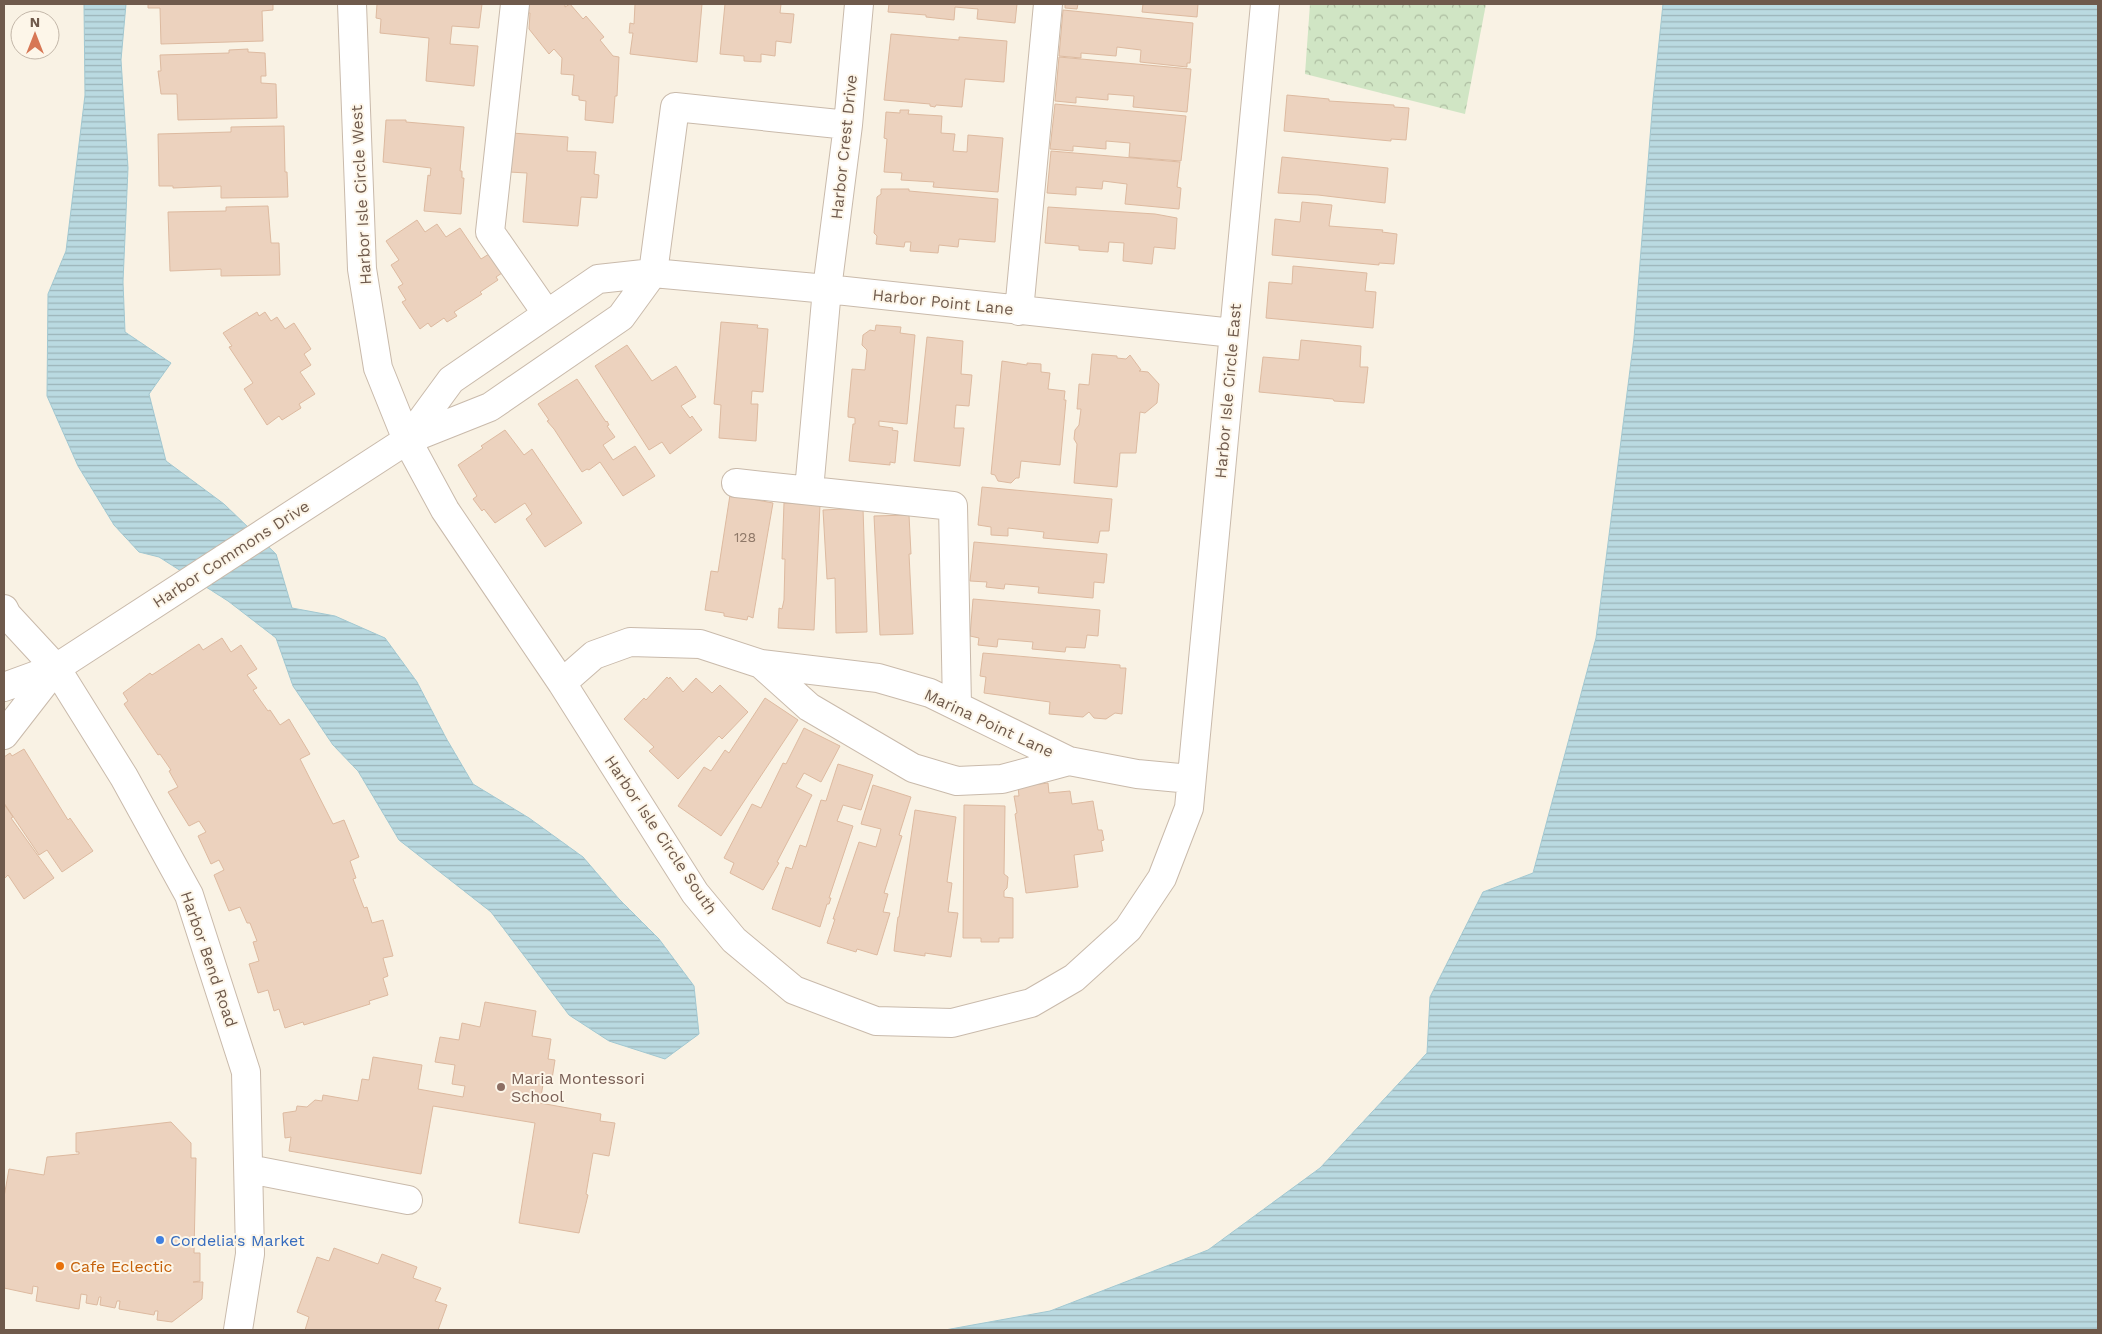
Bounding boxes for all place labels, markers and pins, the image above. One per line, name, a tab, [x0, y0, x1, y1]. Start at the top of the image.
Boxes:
place label: Maria Montessori School	[511, 1069, 645, 1106]
marker: Maria Montessori School	[495, 1081, 507, 1093]
place label: Cordelia's Market	[170, 1231, 305, 1250]
marker: Cordelia's Market	[154, 1234, 166, 1246]
place label: Cafe Eclectic	[70, 1257, 173, 1276]
marker: Cafe Eclectic	[54, 1260, 66, 1272]

